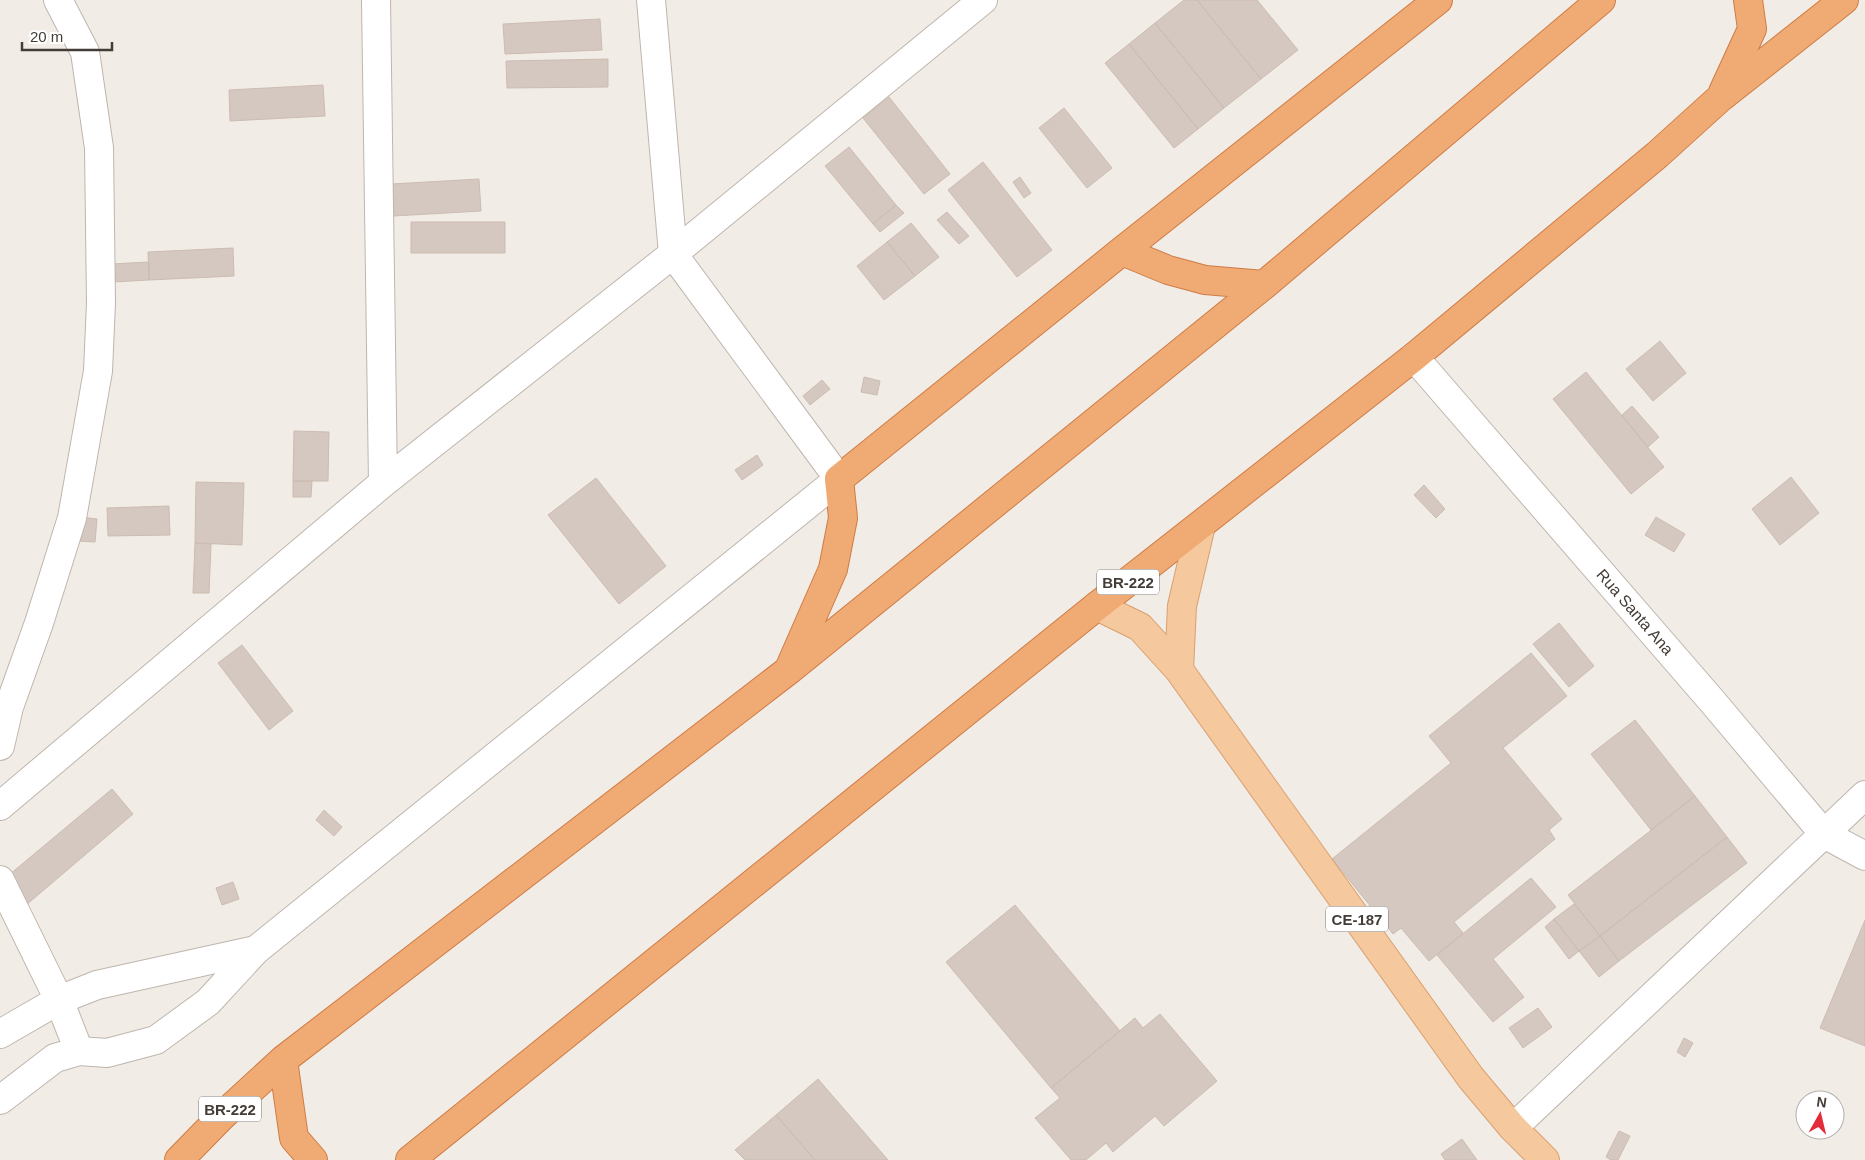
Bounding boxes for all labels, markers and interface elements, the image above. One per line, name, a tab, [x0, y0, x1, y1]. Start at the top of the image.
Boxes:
scale bar	[22, 20, 112, 52]
text: 20 m	[30, 28, 63, 45]
street label: Rua Santa Ana	[1593, 566, 1677, 658]
road number: BR-222	[1097, 570, 1159, 594]
road number: CE-187	[1326, 906, 1388, 932]
north arrow	[1795, 1090, 1845, 1140]
text: N	[1816, 1093, 1828, 1111]
road number: BR-222	[199, 1096, 261, 1122]

